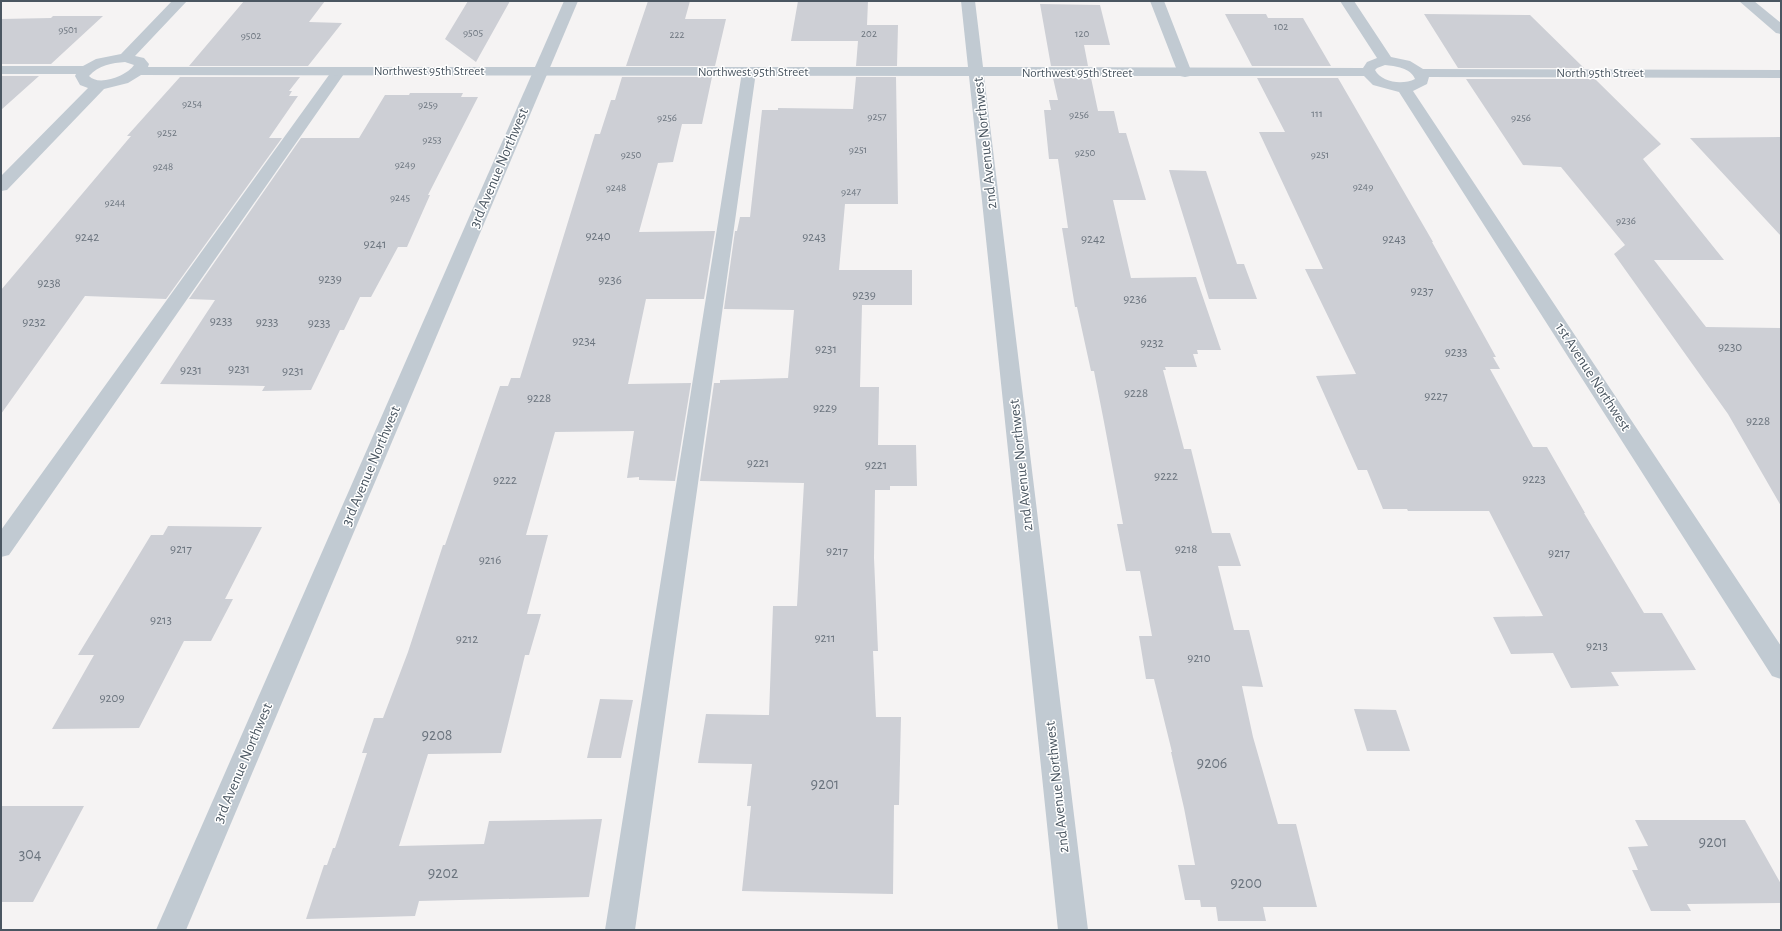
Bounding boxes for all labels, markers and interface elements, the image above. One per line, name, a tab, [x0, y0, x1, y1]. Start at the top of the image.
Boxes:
house number: 102	[1274, 21, 1288, 32]
house number: 9501	[58, 24, 78, 35]
house number: 9505	[463, 27, 483, 38]
house number: 202	[861, 28, 877, 39]
house number: 120	[1075, 28, 1089, 39]
house number: 222	[669, 29, 685, 40]
house number: 9502	[241, 30, 261, 41]
street label: Northwest 95th Street	[374, 65, 484, 78]
street label: Northwest 95th Street	[698, 66, 808, 79]
street label: Northwest 95th Street	[1022, 67, 1132, 80]
street label: North 95th Street	[1556, 67, 1644, 80]
street label: 2nd Avenue Northwest	[971, 76, 999, 210]
house number: 9254	[182, 98, 202, 109]
house number: 9259	[418, 99, 438, 110]
street label: 3rd Avenue Northwest	[467, 106, 531, 230]
house number: 111	[1311, 108, 1323, 119]
house number: 9256	[1069, 109, 1089, 120]
house number: 9257	[867, 111, 887, 122]
house number: 9256	[657, 112, 677, 123]
house number: 9256	[1511, 112, 1531, 123]
house number: 9252	[157, 127, 177, 138]
house number: 9253	[422, 134, 442, 145]
house number: 9251	[849, 144, 867, 155]
house number: 9250	[1075, 147, 1095, 158]
house number: 9250	[621, 149, 641, 160]
house number: 9251	[1311, 149, 1329, 160]
house number: 9249	[395, 159, 415, 170]
house number: 9248	[153, 161, 173, 172]
house number: 9249	[1353, 181, 1373, 192]
house number: 9248	[606, 182, 626, 193]
house number: 9247	[841, 186, 861, 197]
house number: 9245	[390, 192, 410, 203]
house number: 9244	[105, 197, 125, 208]
house number: 9236	[1616, 215, 1636, 226]
house number: 9240	[585, 230, 611, 243]
house number: 9242	[75, 231, 99, 244]
house number: 9243	[802, 231, 826, 244]
house number: 9242	[1081, 233, 1105, 246]
house number: 9243	[1382, 233, 1406, 246]
house number: 9241	[364, 238, 386, 251]
house number: 9239	[318, 273, 342, 286]
house number: 9236	[598, 274, 622, 287]
house number: 9238	[37, 277, 61, 290]
house number: 9237	[1411, 285, 1434, 298]
house number: 9239	[852, 289, 876, 302]
house number: 9236	[1123, 293, 1147, 306]
house number: 9233	[210, 315, 232, 328]
house number: 9232	[22, 316, 46, 329]
house number: 9233	[256, 316, 278, 329]
house number: 9233	[308, 317, 330, 330]
street label: 1st Avenue Northwest	[1552, 320, 1634, 434]
house number: 9234	[572, 335, 596, 348]
house number: 9232	[1140, 337, 1164, 350]
house number: 9230	[1718, 341, 1742, 354]
house number: 9231	[815, 343, 837, 356]
house number: 9233	[1445, 346, 1467, 359]
house number: 9231	[228, 363, 250, 376]
house number: 9231	[180, 364, 202, 377]
house number: 9231	[282, 365, 304, 378]
house number: 9228	[1124, 387, 1148, 400]
house number: 9227	[1424, 390, 1448, 403]
house number: 9228	[527, 392, 551, 405]
street label: 2nd Avenue Northwest	[1007, 398, 1035, 532]
house number: 9229	[813, 402, 837, 415]
street label: 3rd Avenue Northwest	[339, 404, 403, 528]
house number: 9228	[1746, 415, 1770, 428]
house number: 9221	[747, 457, 769, 470]
house number: 9221	[865, 459, 887, 472]
house number: 9222	[1154, 470, 1178, 483]
house number: 9223	[1522, 473, 1546, 486]
house number: 9222	[493, 474, 517, 487]
house number: 9217	[170, 543, 193, 556]
house number: 9218	[1175, 543, 1197, 556]
house number: 9217	[826, 545, 849, 558]
house number: 9217	[1548, 547, 1571, 560]
house number: 9216	[479, 554, 501, 567]
house number: 9213	[150, 614, 172, 627]
house number: 9211	[815, 632, 835, 645]
house number: 9212	[456, 633, 478, 646]
house number: 9213	[1586, 640, 1608, 653]
house number: 9210	[1187, 652, 1211, 665]
house number: 9209	[100, 692, 125, 705]
street label: 3rd Avenue Northwest	[211, 701, 275, 825]
street label: 2nd Avenue Northwest	[1043, 720, 1071, 854]
house number: 9208	[422, 727, 452, 743]
house number: 9206	[1197, 755, 1227, 771]
house number: 9201	[811, 776, 839, 792]
house number: 9201	[1699, 834, 1727, 850]
house number: 304	[19, 846, 42, 862]
house number: 9202	[428, 865, 458, 881]
house number: 9200	[1230, 875, 1262, 891]

